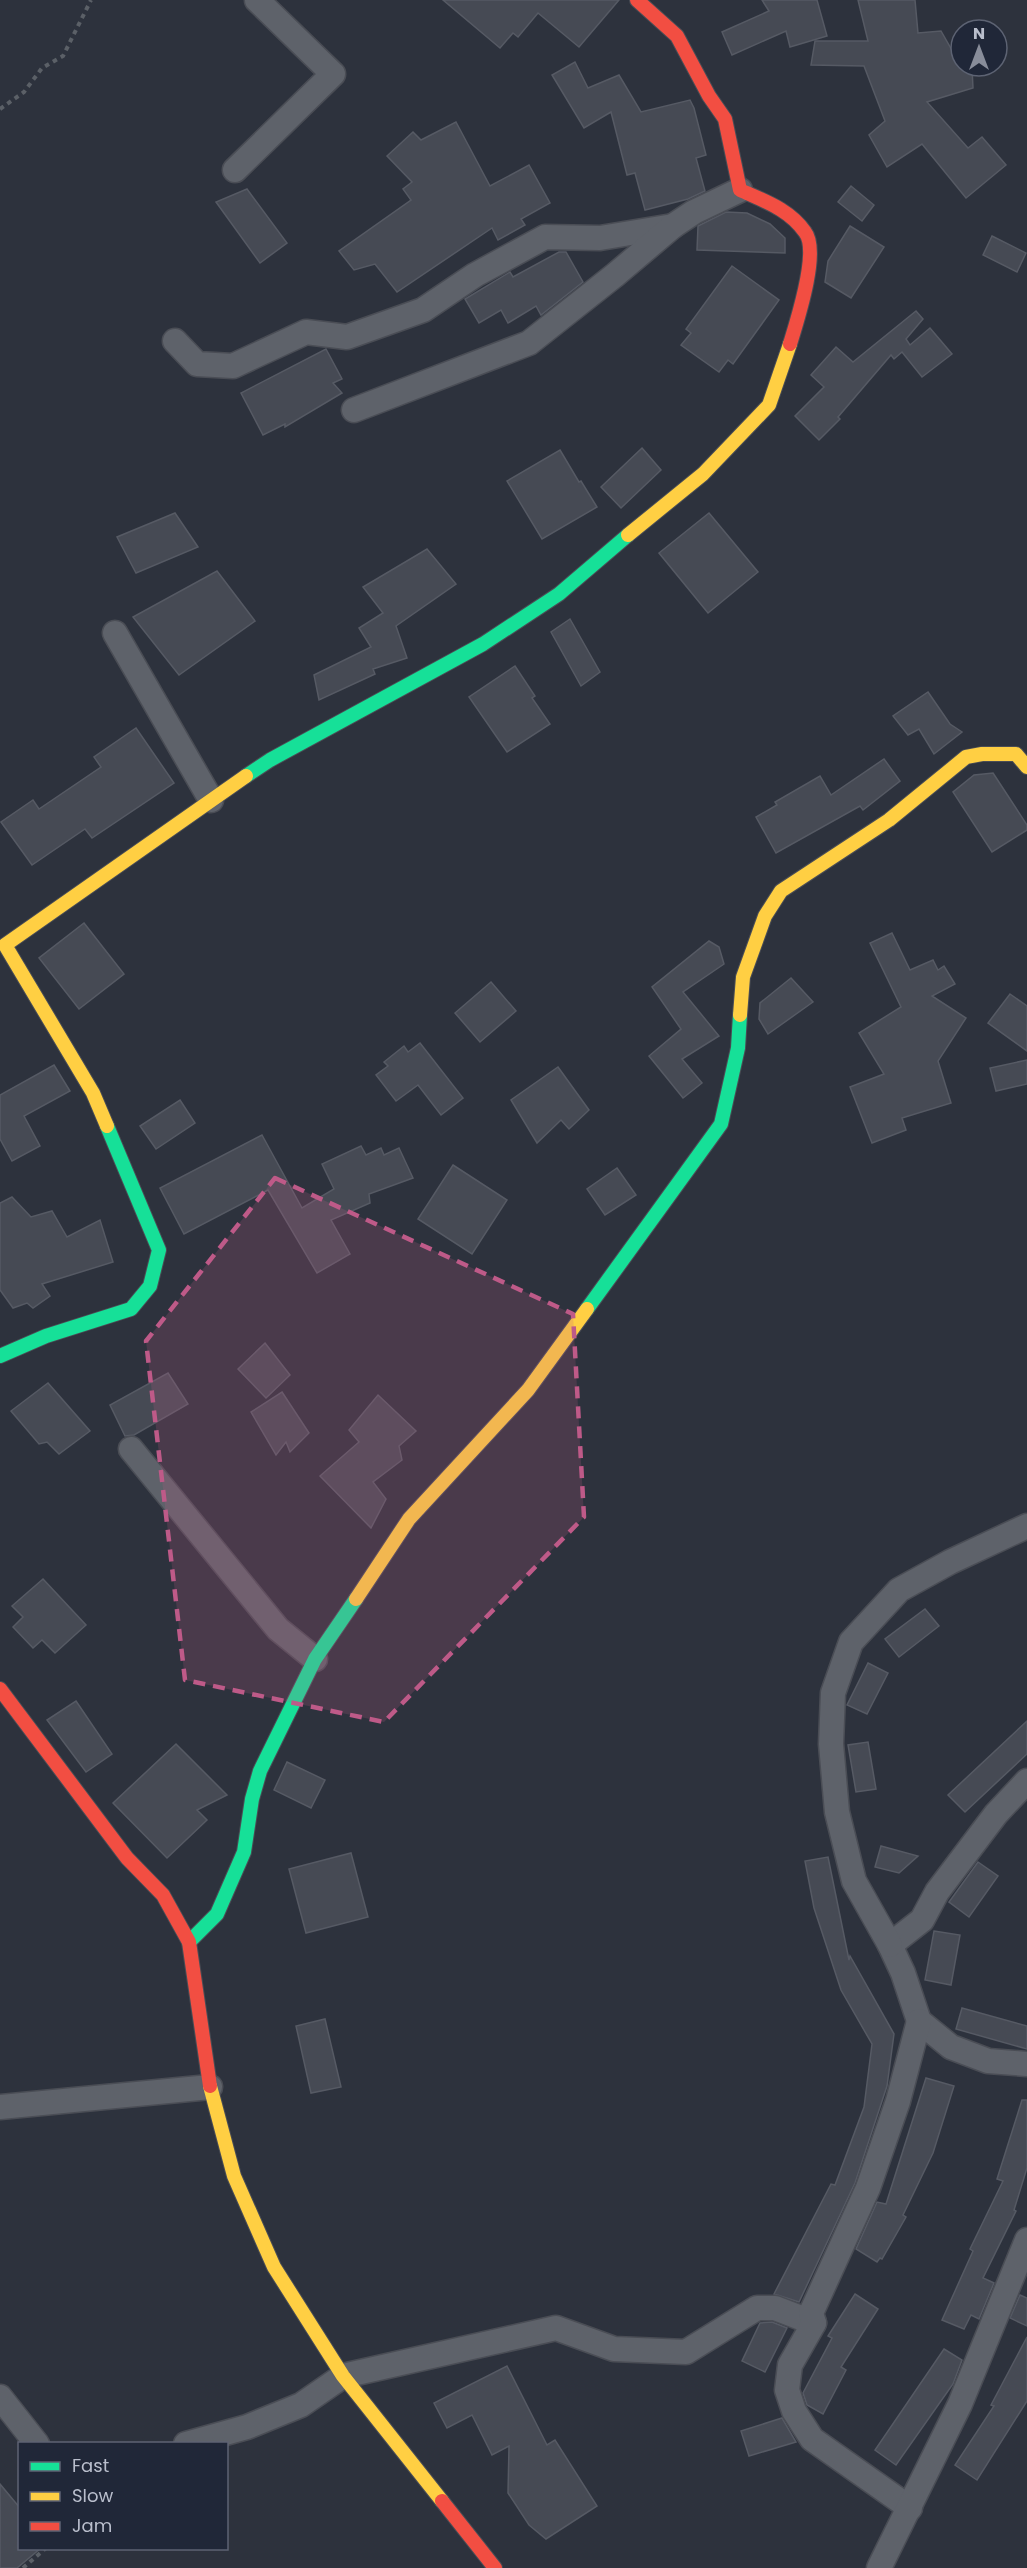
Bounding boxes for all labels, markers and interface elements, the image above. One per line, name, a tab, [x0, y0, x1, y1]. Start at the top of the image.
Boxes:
north arrow	[949, 18, 1009, 78]
text: N	[973, 22, 985, 45]
legend	[18, 2442, 228, 2550]
text: Fast	[72, 2453, 109, 2478]
text: Slow	[72, 2483, 114, 2508]
text: Jam	[72, 2513, 112, 2538]

